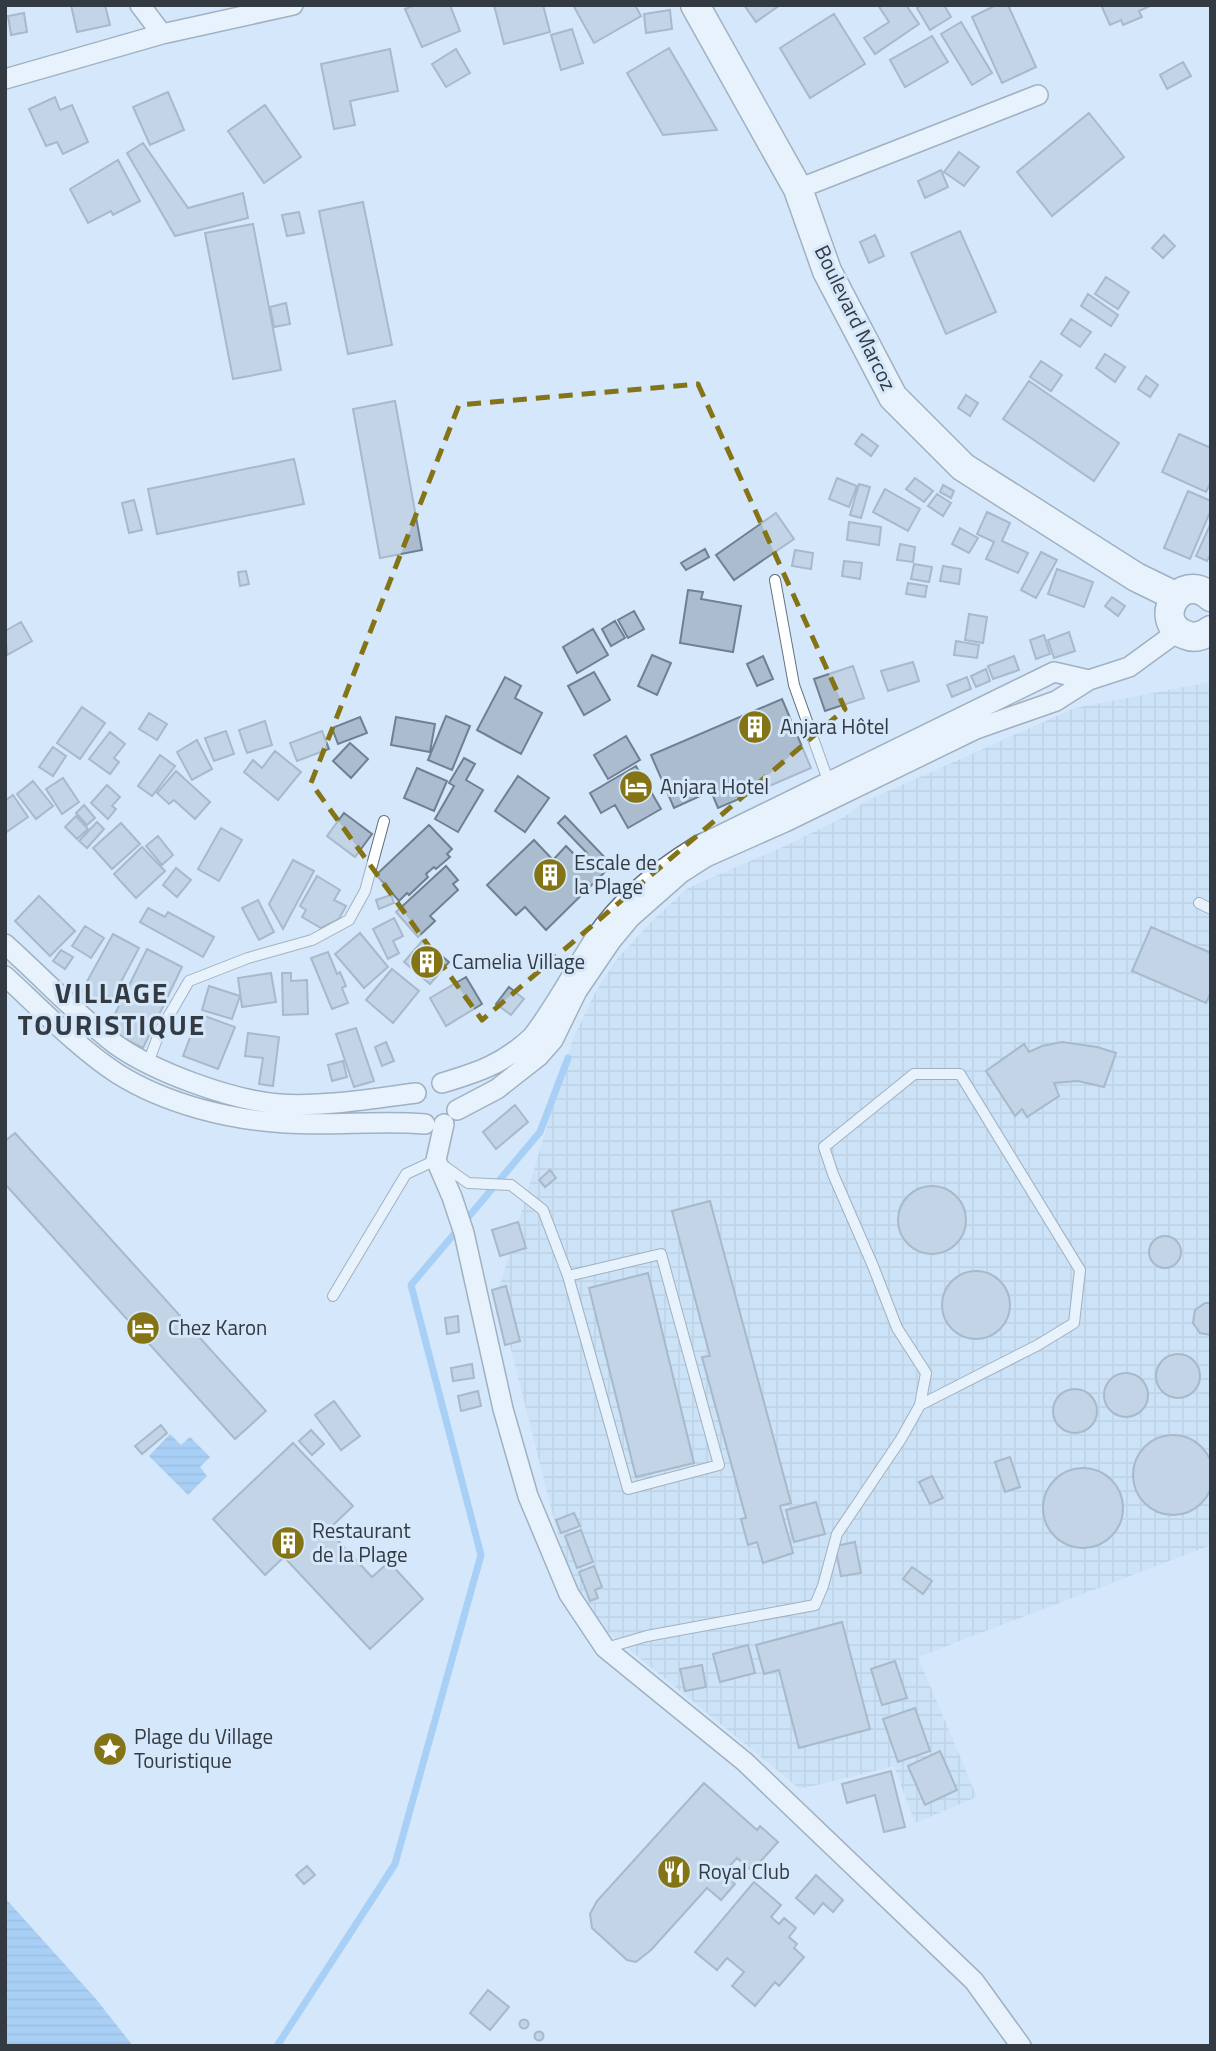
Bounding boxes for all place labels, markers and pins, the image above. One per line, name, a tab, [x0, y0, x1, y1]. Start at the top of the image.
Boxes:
building icon: Anjara Hôtel	[736, 708, 774, 746]
place label: Anjara Hôtel	[780, 710, 889, 742]
hotel icon: Anjara Hotel	[617, 768, 655, 806]
place label: Anjara Hotel	[660, 770, 769, 802]
place label: Escale de la Plage	[574, 846, 657, 902]
building icon: Escale de la Plage	[531, 856, 569, 894]
building icon: Camelia Village	[408, 943, 446, 981]
place label: Camelia Village	[452, 945, 585, 977]
hotel icon: Chez Karon	[124, 1309, 162, 1347]
place label: Chez Karon	[168, 1311, 267, 1343]
place label: Restaurant de la Plage	[312, 1514, 411, 1570]
building icon: Restaurant de la Plage	[269, 1524, 307, 1562]
place label: Plage du Village Touristique	[134, 1720, 273, 1776]
place icon: Plage du Village Touristique	[91, 1730, 129, 1768]
restaurant icon: Royal Club	[655, 1853, 693, 1891]
place label: Royal Club	[698, 1855, 790, 1887]

